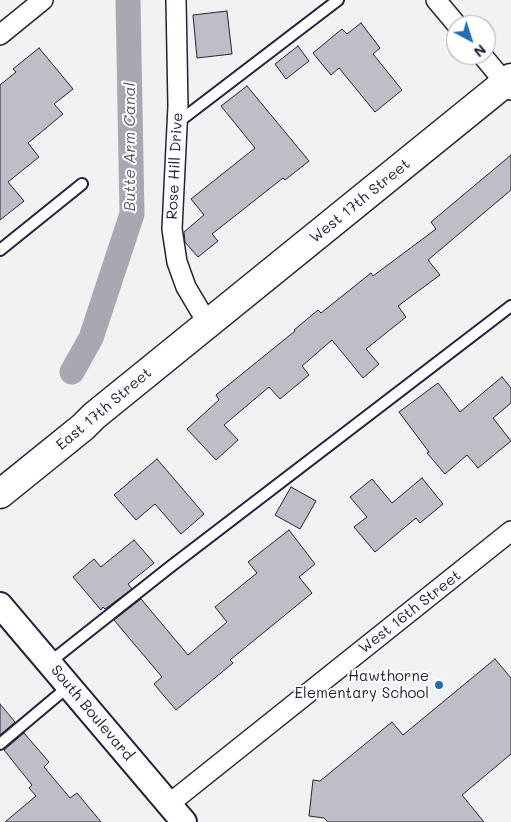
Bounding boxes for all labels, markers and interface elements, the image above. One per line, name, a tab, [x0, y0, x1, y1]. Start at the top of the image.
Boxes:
north arrow	[446, 15, 496, 65]
text: N	[470, 40, 491, 62]
water label: Butte Arm Canal	[120, 82, 140, 212]
street label: Rose Hill Drive	[163, 112, 187, 220]
street label: West 17th Street	[306, 155, 414, 247]
street label: East 17th Street	[53, 364, 155, 454]
street label: West 16th Street	[355, 567, 465, 657]
street label: South Boulevard	[47, 662, 137, 764]
place label: Hawthorne Elementary School	[294, 667, 429, 702]
marker: Hawthorne Elementary School	[433, 679, 445, 691]

